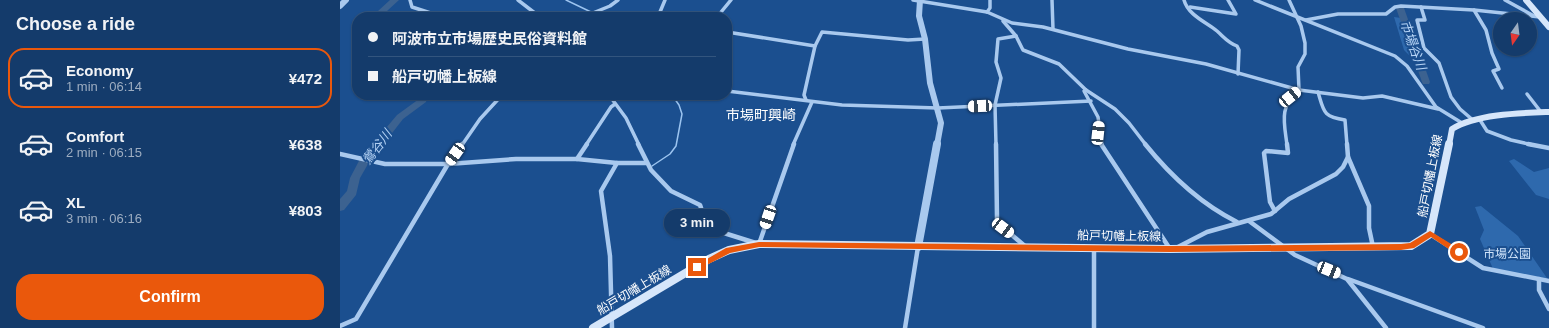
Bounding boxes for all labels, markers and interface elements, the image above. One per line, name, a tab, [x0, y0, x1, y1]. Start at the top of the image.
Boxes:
north arrow	[1493, 12, 1537, 56]
map controls	[1493, 12, 1537, 56]
text: Choose a ride	[16, 14, 135, 34]
water label: 市場谷川	[1397, 18, 1430, 74]
text: 阿波市立市場歴史民俗資料館	[392, 30, 587, 47]
icon: car	[18, 60, 54, 96]
text: Economy	[66, 62, 134, 79]
text: 船戸切幡上板線	[392, 68, 497, 85]
text: ¥472	[289, 70, 322, 87]
text: 1 min · 06:14	[66, 79, 142, 94]
car	[1277, 85, 1303, 109]
car	[968, 99, 992, 113]
district label: 市場町興崎	[726, 107, 796, 123]
car	[1091, 120, 1105, 146]
water label: 鶯谷川	[359, 125, 396, 167]
icon: car	[18, 126, 54, 162]
text: Comfort	[66, 128, 124, 145]
street label: 船戸切幡上板線	[1415, 133, 1445, 219]
text: ¥638	[289, 136, 322, 153]
car	[443, 141, 467, 167]
text: 2 min · 06:15	[66, 145, 142, 160]
icon: car	[18, 192, 54, 228]
text: XL	[66, 194, 85, 211]
text: ¥803	[289, 202, 322, 219]
car	[758, 204, 778, 230]
callout: 3 min	[664, 209, 730, 237]
text: 3 min · 06:16	[66, 211, 142, 226]
text: 3 min	[680, 215, 714, 230]
car	[990, 216, 1016, 240]
street label: 船戸切幡上板線	[1077, 228, 1161, 244]
route start	[1450, 243, 1468, 261]
park label: 市場公園	[1483, 247, 1531, 261]
route end	[688, 258, 706, 276]
car	[1316, 260, 1342, 280]
street label: 船戸切幡上板線	[594, 262, 674, 318]
button: Confirm	[16, 274, 324, 320]

